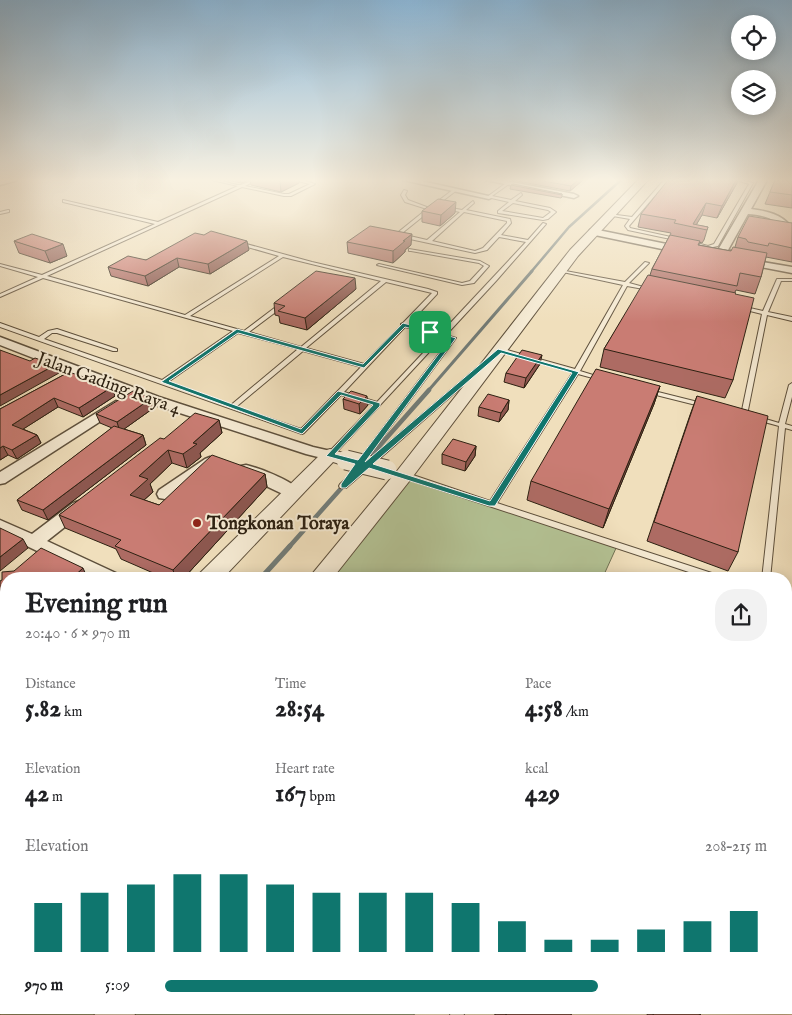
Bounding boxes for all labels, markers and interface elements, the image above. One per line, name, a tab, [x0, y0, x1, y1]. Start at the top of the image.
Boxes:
map controls	[731, 15, 776, 115]
button: locate	[731, 15, 776, 60]
button: layers	[731, 70, 776, 115]
pin	[409, 311, 451, 353]
icon: arrive	[416, 318, 444, 346]
street label: Jalan Gading Raya 4	[32, 347, 184, 421]
place label: Tongkonan Toraya	[206, 513, 351, 536]
marker: Tongkonan Toraya	[191, 517, 203, 529]
text: Evening run	[25, 587, 168, 622]
button: share	[715, 589, 767, 641]
text: 20:40 · 6 × 970 m	[25, 624, 130, 644]
text: Distance	[25, 675, 76, 693]
text: Time	[275, 675, 306, 693]
text: Pace	[525, 675, 552, 693]
text: 5.82	[25, 693, 61, 725]
text: 28:54	[275, 693, 324, 725]
text: 4:58	[525, 693, 563, 725]
text: km	[61, 703, 82, 721]
text: /km	[563, 703, 589, 721]
text: Elevation	[25, 760, 81, 778]
text: Heart rate	[275, 760, 335, 778]
text: kcal	[525, 760, 548, 778]
text: 42	[25, 778, 49, 810]
text: 167	[275, 778, 307, 810]
text: 429	[525, 778, 560, 810]
text: m	[49, 788, 63, 806]
text: bpm	[307, 788, 335, 806]
text: Elevation	[25, 837, 88, 857]
text: 208–215 m	[705, 837, 767, 857]
text: 970 m	[25, 976, 63, 996]
text: 5:09	[105, 976, 130, 996]

